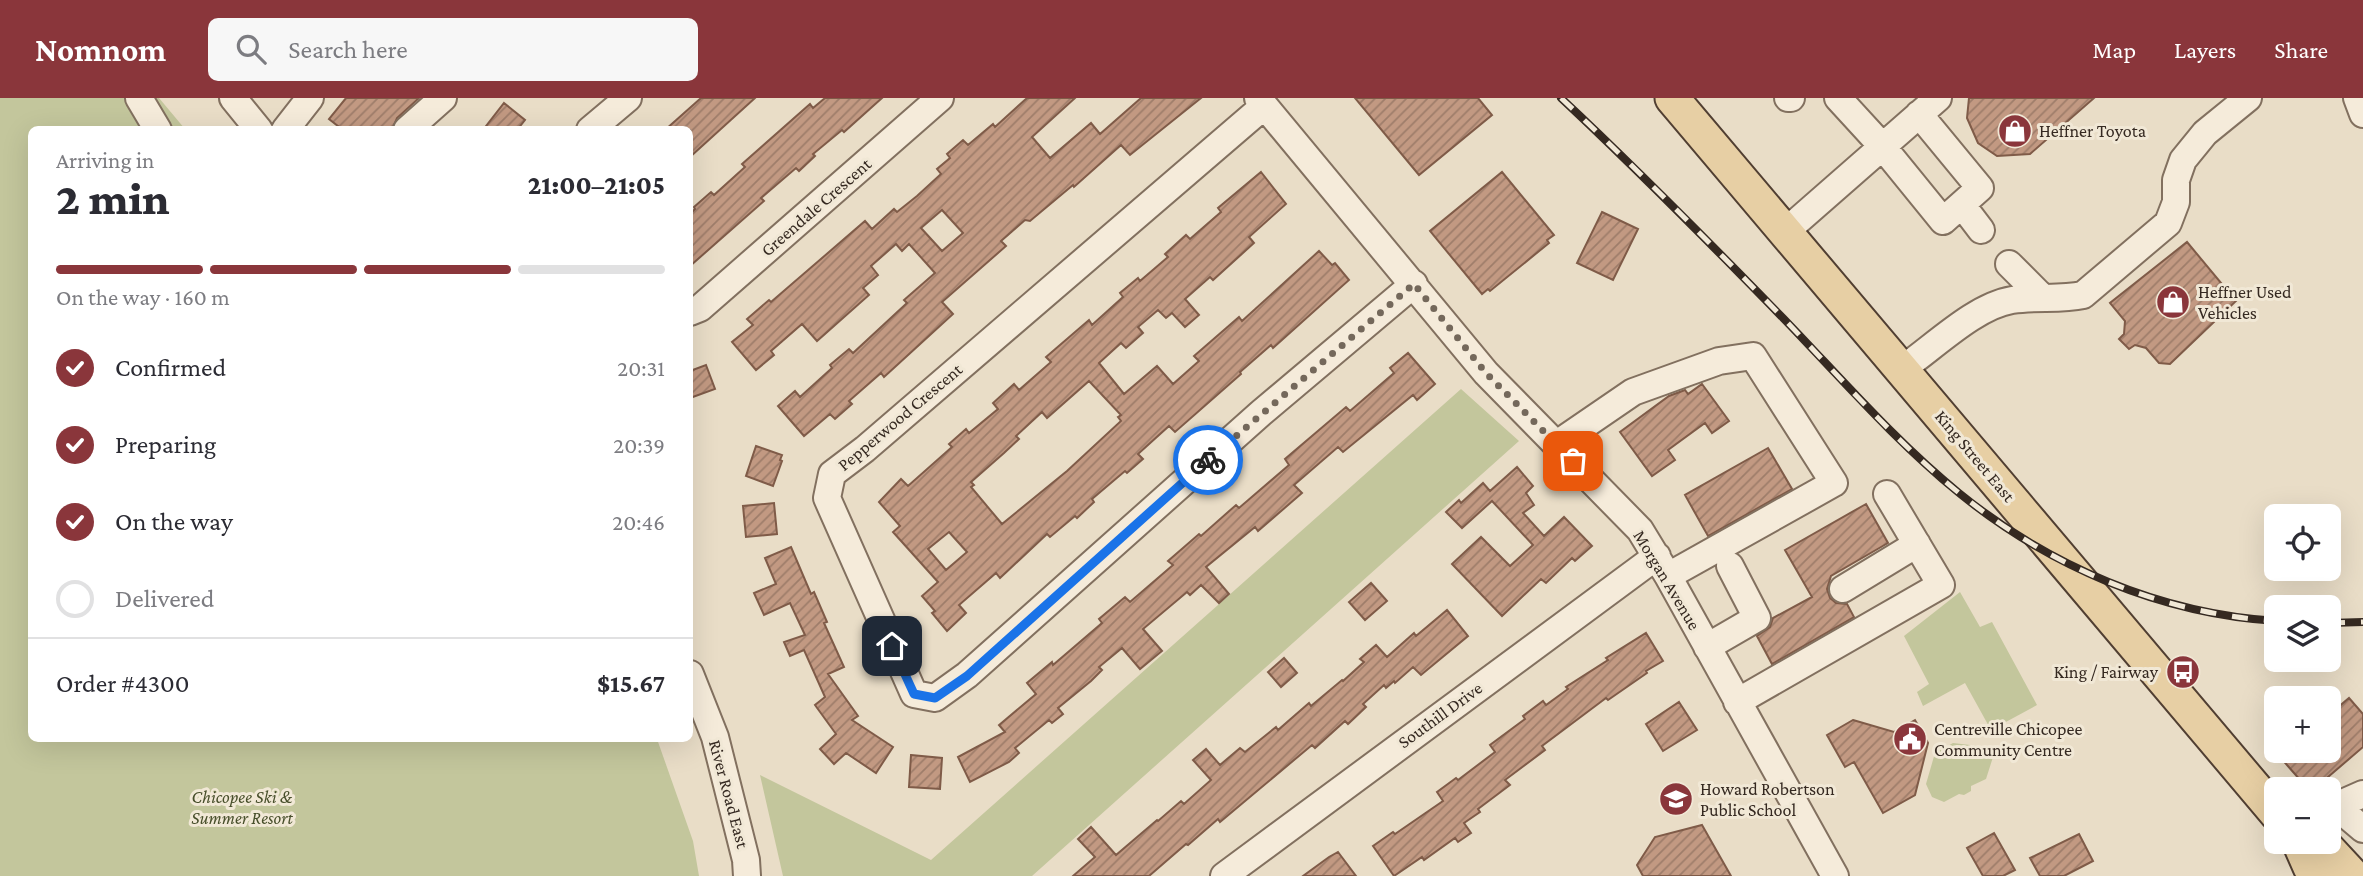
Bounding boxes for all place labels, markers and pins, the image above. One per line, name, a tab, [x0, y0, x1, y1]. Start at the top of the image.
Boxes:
shop icon: Heffner Toyota	[1996, 112, 2034, 150]
place label: Heffner Toyota	[2039, 121, 2146, 141]
place label: Heffner Used Vehicles	[2198, 282, 2292, 323]
shop icon: Heffner Used Vehicles	[2154, 283, 2192, 321]
pin	[1543, 431, 1603, 491]
pin	[862, 616, 922, 676]
bus stop icon: King / Fairway	[2164, 653, 2202, 691]
place label: King / Fairway	[2054, 662, 2159, 682]
place label: Centreville Chicopee Community Centre	[1934, 719, 2082, 760]
public building icon: Centreville Chicopee Community Centre	[1891, 720, 1929, 758]
place label: Howard Robertson Public School	[1700, 779, 1835, 820]
school or university icon: Howard Robertson Public School	[1657, 780, 1695, 818]

